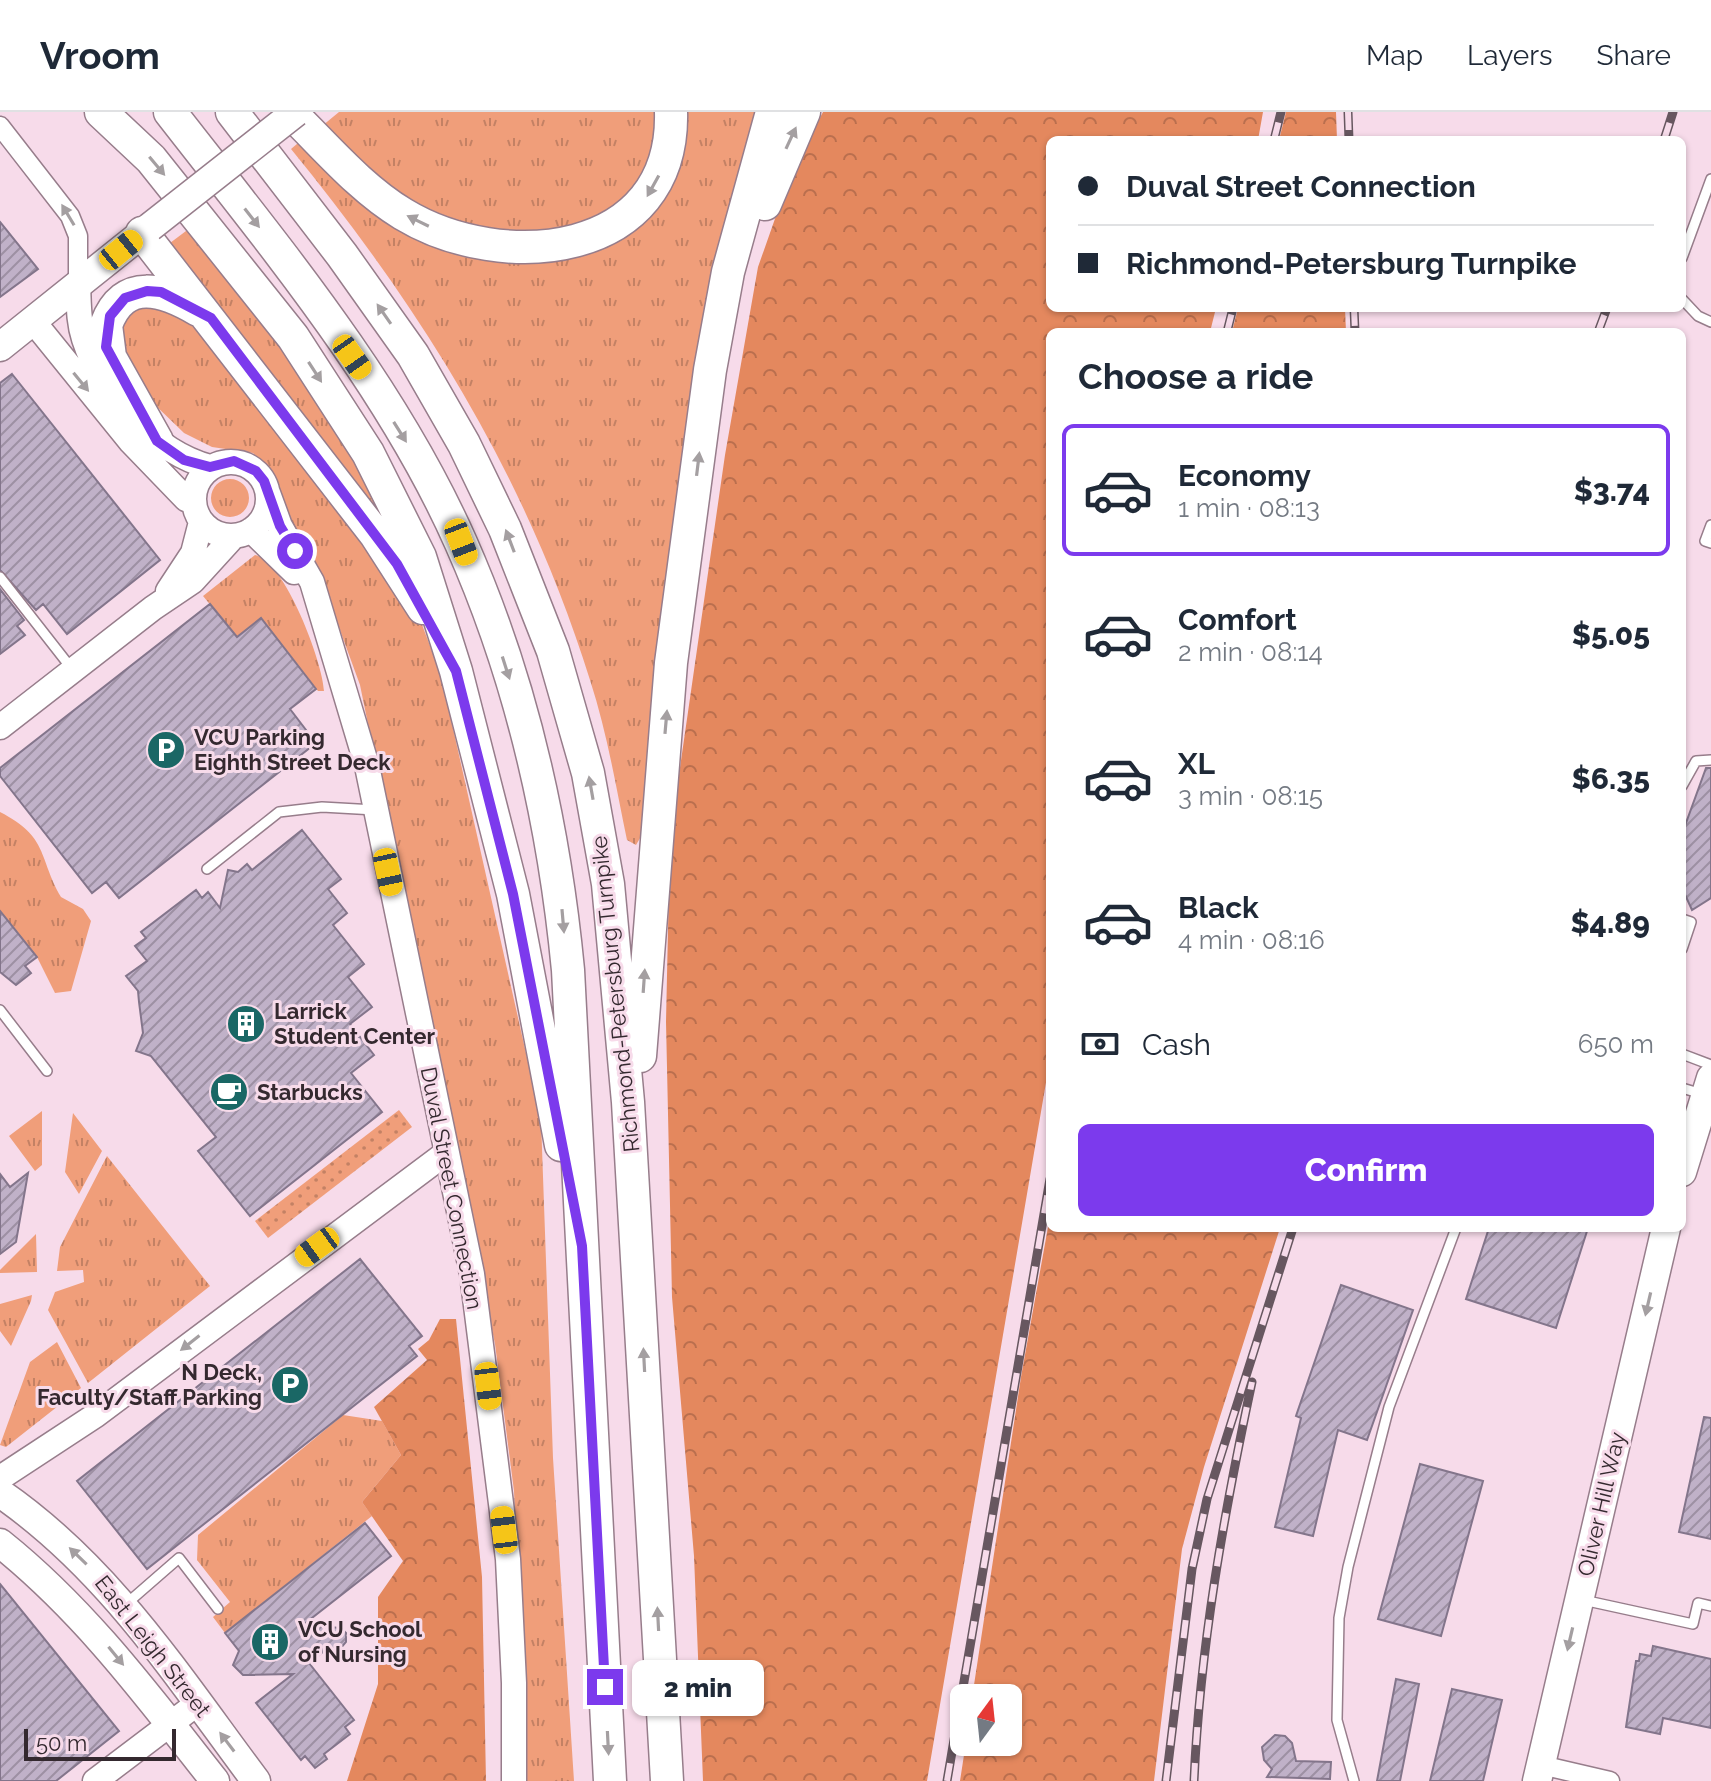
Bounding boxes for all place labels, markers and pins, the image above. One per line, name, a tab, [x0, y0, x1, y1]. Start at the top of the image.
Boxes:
place label: VCU Parking Eighth Street Deck	[194, 724, 391, 775]
parking icon: VCU Parking Eighth Street Deck	[145, 729, 187, 771]
place label: Larrick Student Center	[274, 998, 436, 1049]
building icon: Larrick Student Center	[225, 1003, 267, 1045]
cafe icon: Starbucks	[208, 1071, 250, 1113]
place label: Starbucks	[257, 1079, 363, 1105]
place label: N Deck, Faculty/Staff Parking	[37, 1359, 262, 1410]
parking icon: N Deck, Faculty/Staff Parking	[269, 1364, 311, 1406]
place label: VCU School of Nursing	[298, 1616, 423, 1667]
building icon: VCU School of Nursing	[249, 1621, 291, 1663]

